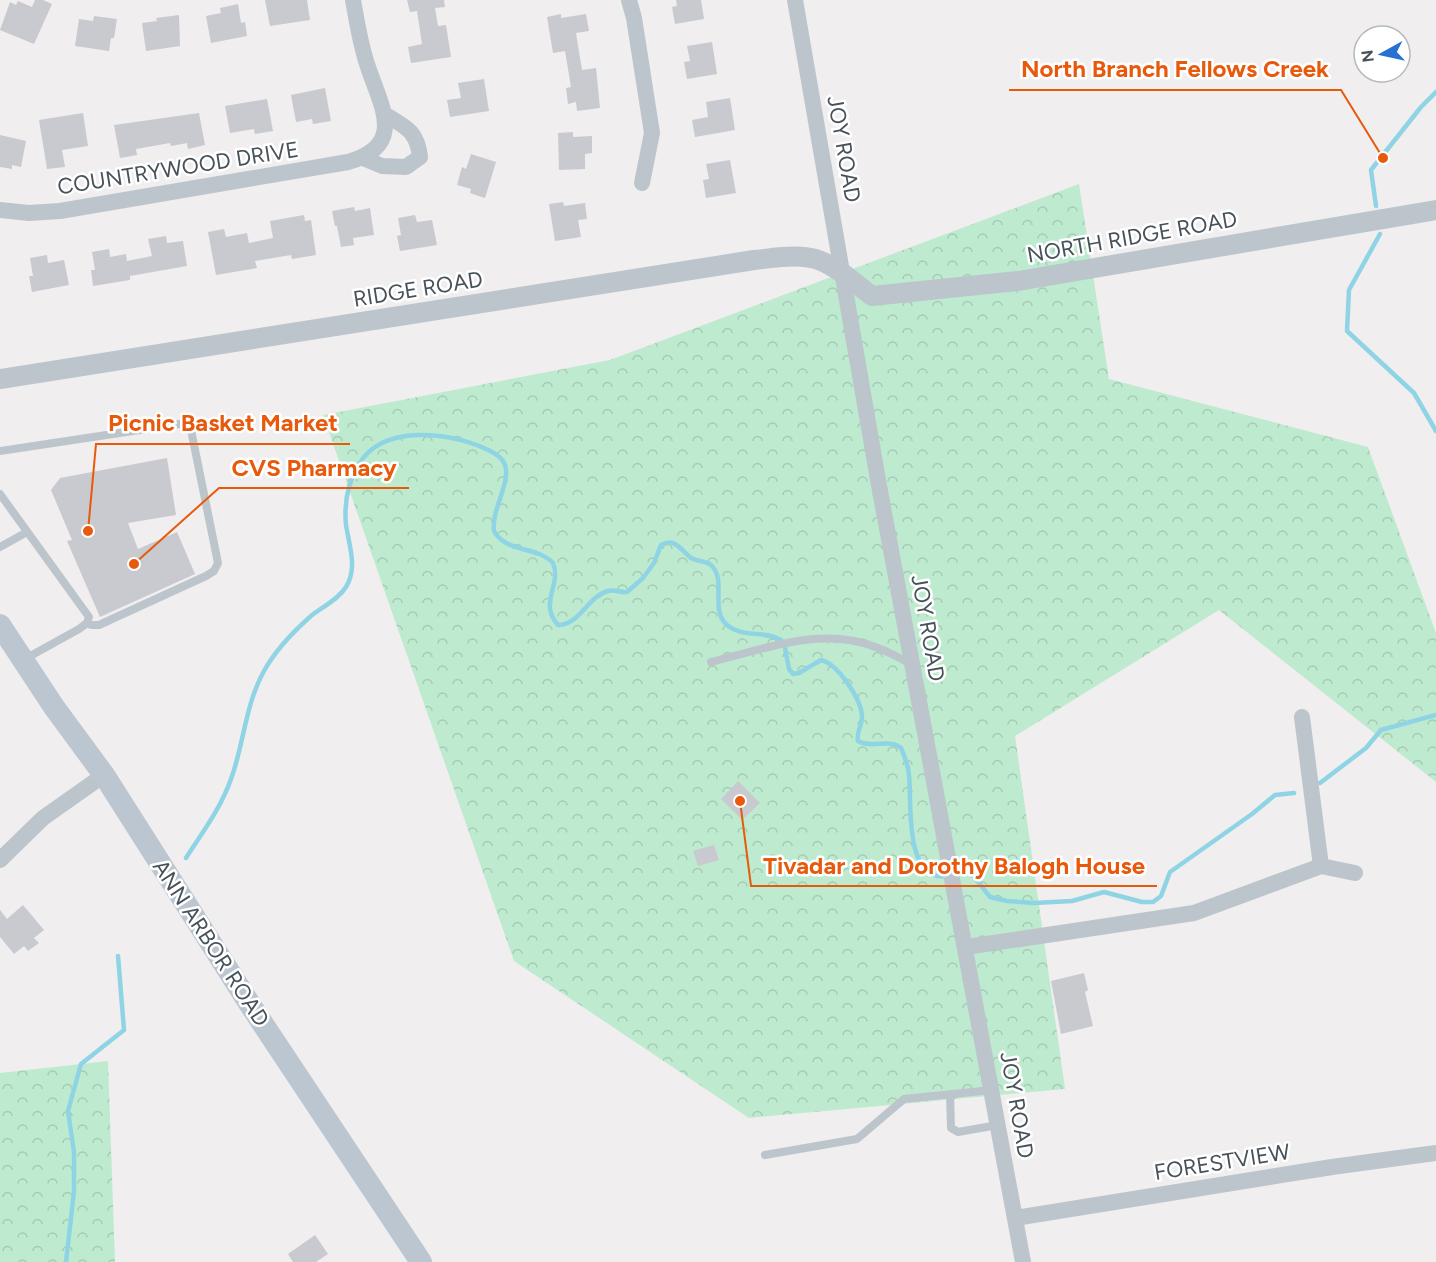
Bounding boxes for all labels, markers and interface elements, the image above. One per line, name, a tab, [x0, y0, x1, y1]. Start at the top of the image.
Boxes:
north arrow	[1352, 24, 1412, 84]
callout: North Branch Fellows Creek	[1009, 48, 1341, 90]
text: N	[1357, 49, 1378, 63]
text: North Branch Fellows Creek	[1021, 54, 1329, 83]
street label: JOY ROAD	[821, 94, 867, 204]
street label: COUNTRYWOOD DRIVE	[56, 136, 300, 200]
street label: NORTH RIDGE ROAD	[1025, 205, 1239, 269]
street label: RIDGE ROAD	[351, 265, 485, 313]
callout: Picnic Basket Market	[96, 402, 350, 444]
text: Picnic Basket Market	[108, 408, 338, 437]
callout: CVS Pharmacy	[219, 446, 409, 488]
text: CVS Pharmacy	[231, 453, 397, 482]
street label: JOY ROAD	[905, 573, 951, 683]
callout: Tivadar and Dorothy Balogh House	[751, 844, 1157, 886]
text: Tivadar and Dorothy Balogh House	[763, 851, 1145, 880]
street label: ANN ARBOR ROAD	[147, 854, 275, 1032]
street label: JOY ROAD	[994, 1050, 1040, 1160]
street label: FORESTVIEW	[1152, 1138, 1292, 1186]

